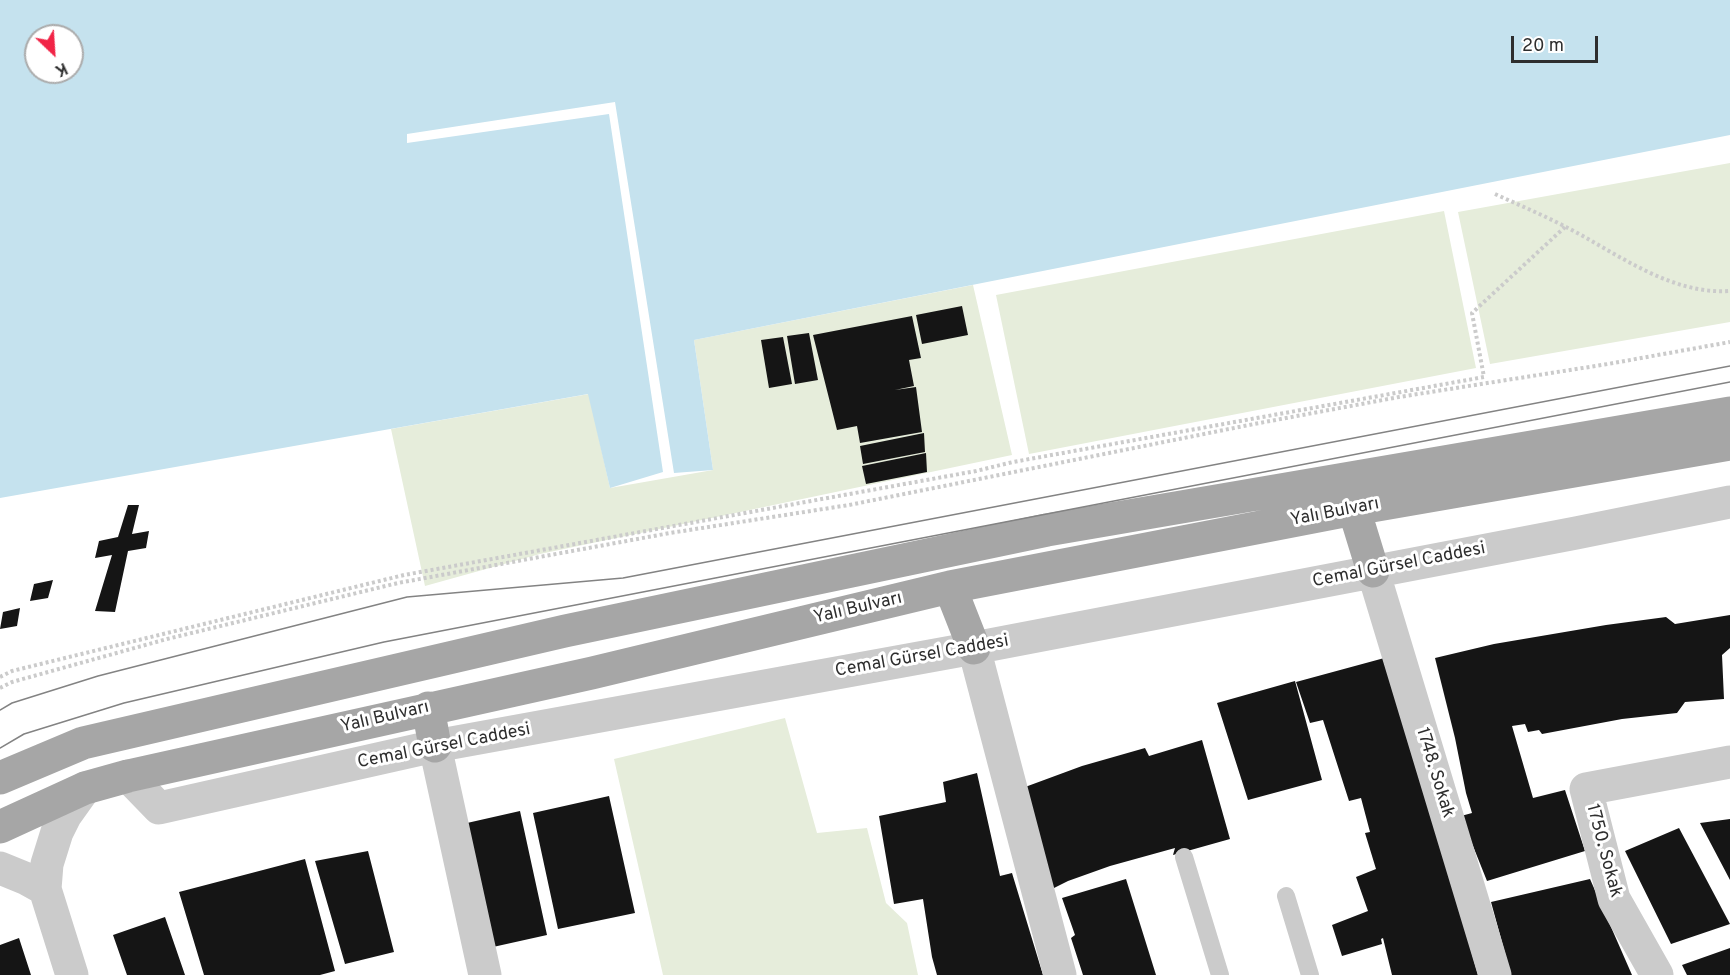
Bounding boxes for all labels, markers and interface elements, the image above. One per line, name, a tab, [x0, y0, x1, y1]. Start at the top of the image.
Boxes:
north arrow	[24, 24, 84, 84]
scale bar	[1514, 24, 1601, 62]
text: 20 m	[1522, 35, 1564, 58]
text: K	[51, 57, 70, 80]
street label: Yalı Bulvarı	[1289, 494, 1381, 532]
street label: Cemal Gürsel Caddesi	[1311, 539, 1487, 593]
street label: Yalı Bulvarı	[812, 588, 904, 630]
street label: Cemal Gürsel Caddesi	[834, 631, 1010, 683]
street label: Yalı Bulvarı	[339, 697, 431, 739]
street label: Cemal Gürsel Caddesi	[356, 720, 532, 774]
street label: 1748. Sokak	[1410, 725, 1458, 821]
street label: 1750. Sokak	[1580, 802, 1626, 900]

